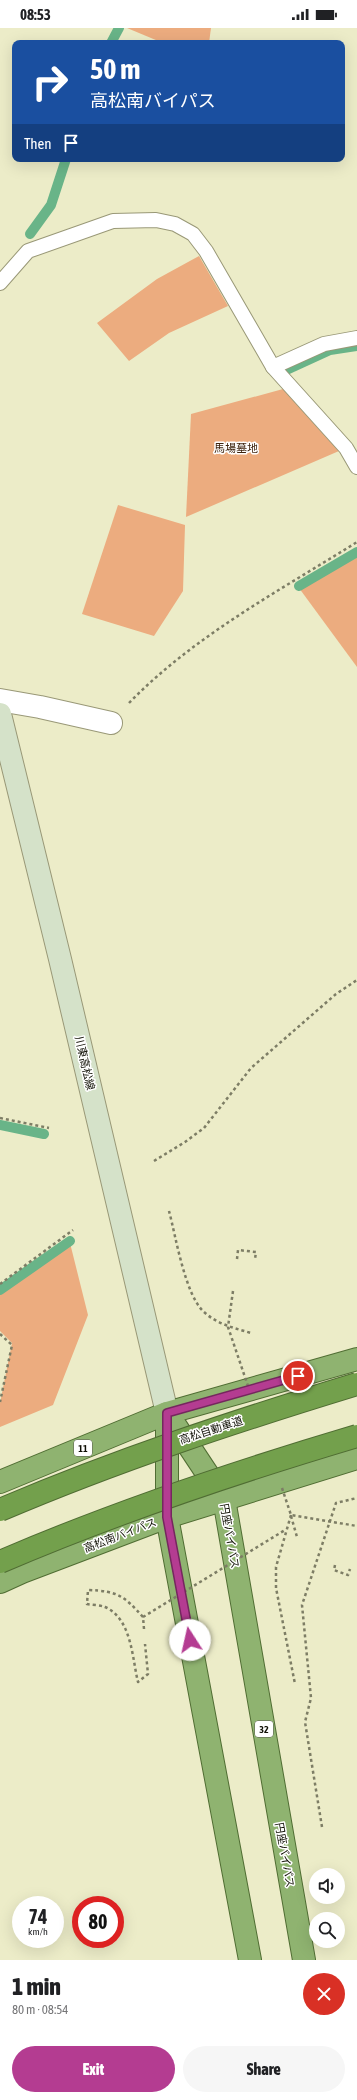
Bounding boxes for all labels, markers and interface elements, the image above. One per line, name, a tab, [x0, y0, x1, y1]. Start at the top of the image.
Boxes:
text: 08:53	[20, 6, 51, 23]
text: 50 m	[90, 53, 140, 85]
icon: right	[24, 56, 76, 108]
text: 高松南バイパス	[90, 90, 216, 111]
icon: arrive	[60, 132, 82, 154]
text: Then	[24, 135, 52, 152]
park label: 馬場墓地	[214, 442, 258, 454]
street label: 川東高松線	[73, 1035, 97, 1091]
pin	[281, 1359, 315, 1393]
icon: arrive	[287, 1365, 309, 1387]
street label: 高松自動車道	[178, 1414, 244, 1446]
road number: 11	[74, 1440, 92, 1456]
street label: 円座バイパス	[218, 1503, 242, 1569]
street label: 高松南バイパス	[82, 1516, 158, 1554]
position arrow	[169, 1619, 211, 1661]
road number: 32	[255, 1721, 273, 1737]
street label: 円座バイパス	[273, 1822, 297, 1888]
map controls	[309, 1868, 345, 1948]
button: sound	[309, 1868, 345, 1904]
speed limit sign: 80	[72, 1896, 124, 1948]
text: 74	[29, 1905, 47, 1928]
button: search	[309, 1912, 345, 1948]
text: km/h	[28, 1926, 48, 1937]
text: 1 min	[12, 1973, 61, 2000]
button: close	[303, 1973, 345, 2015]
text: 80 m · 08:54	[12, 2002, 68, 2017]
button: Exit	[12, 2046, 175, 2092]
button: Share	[183, 2046, 345, 2092]

